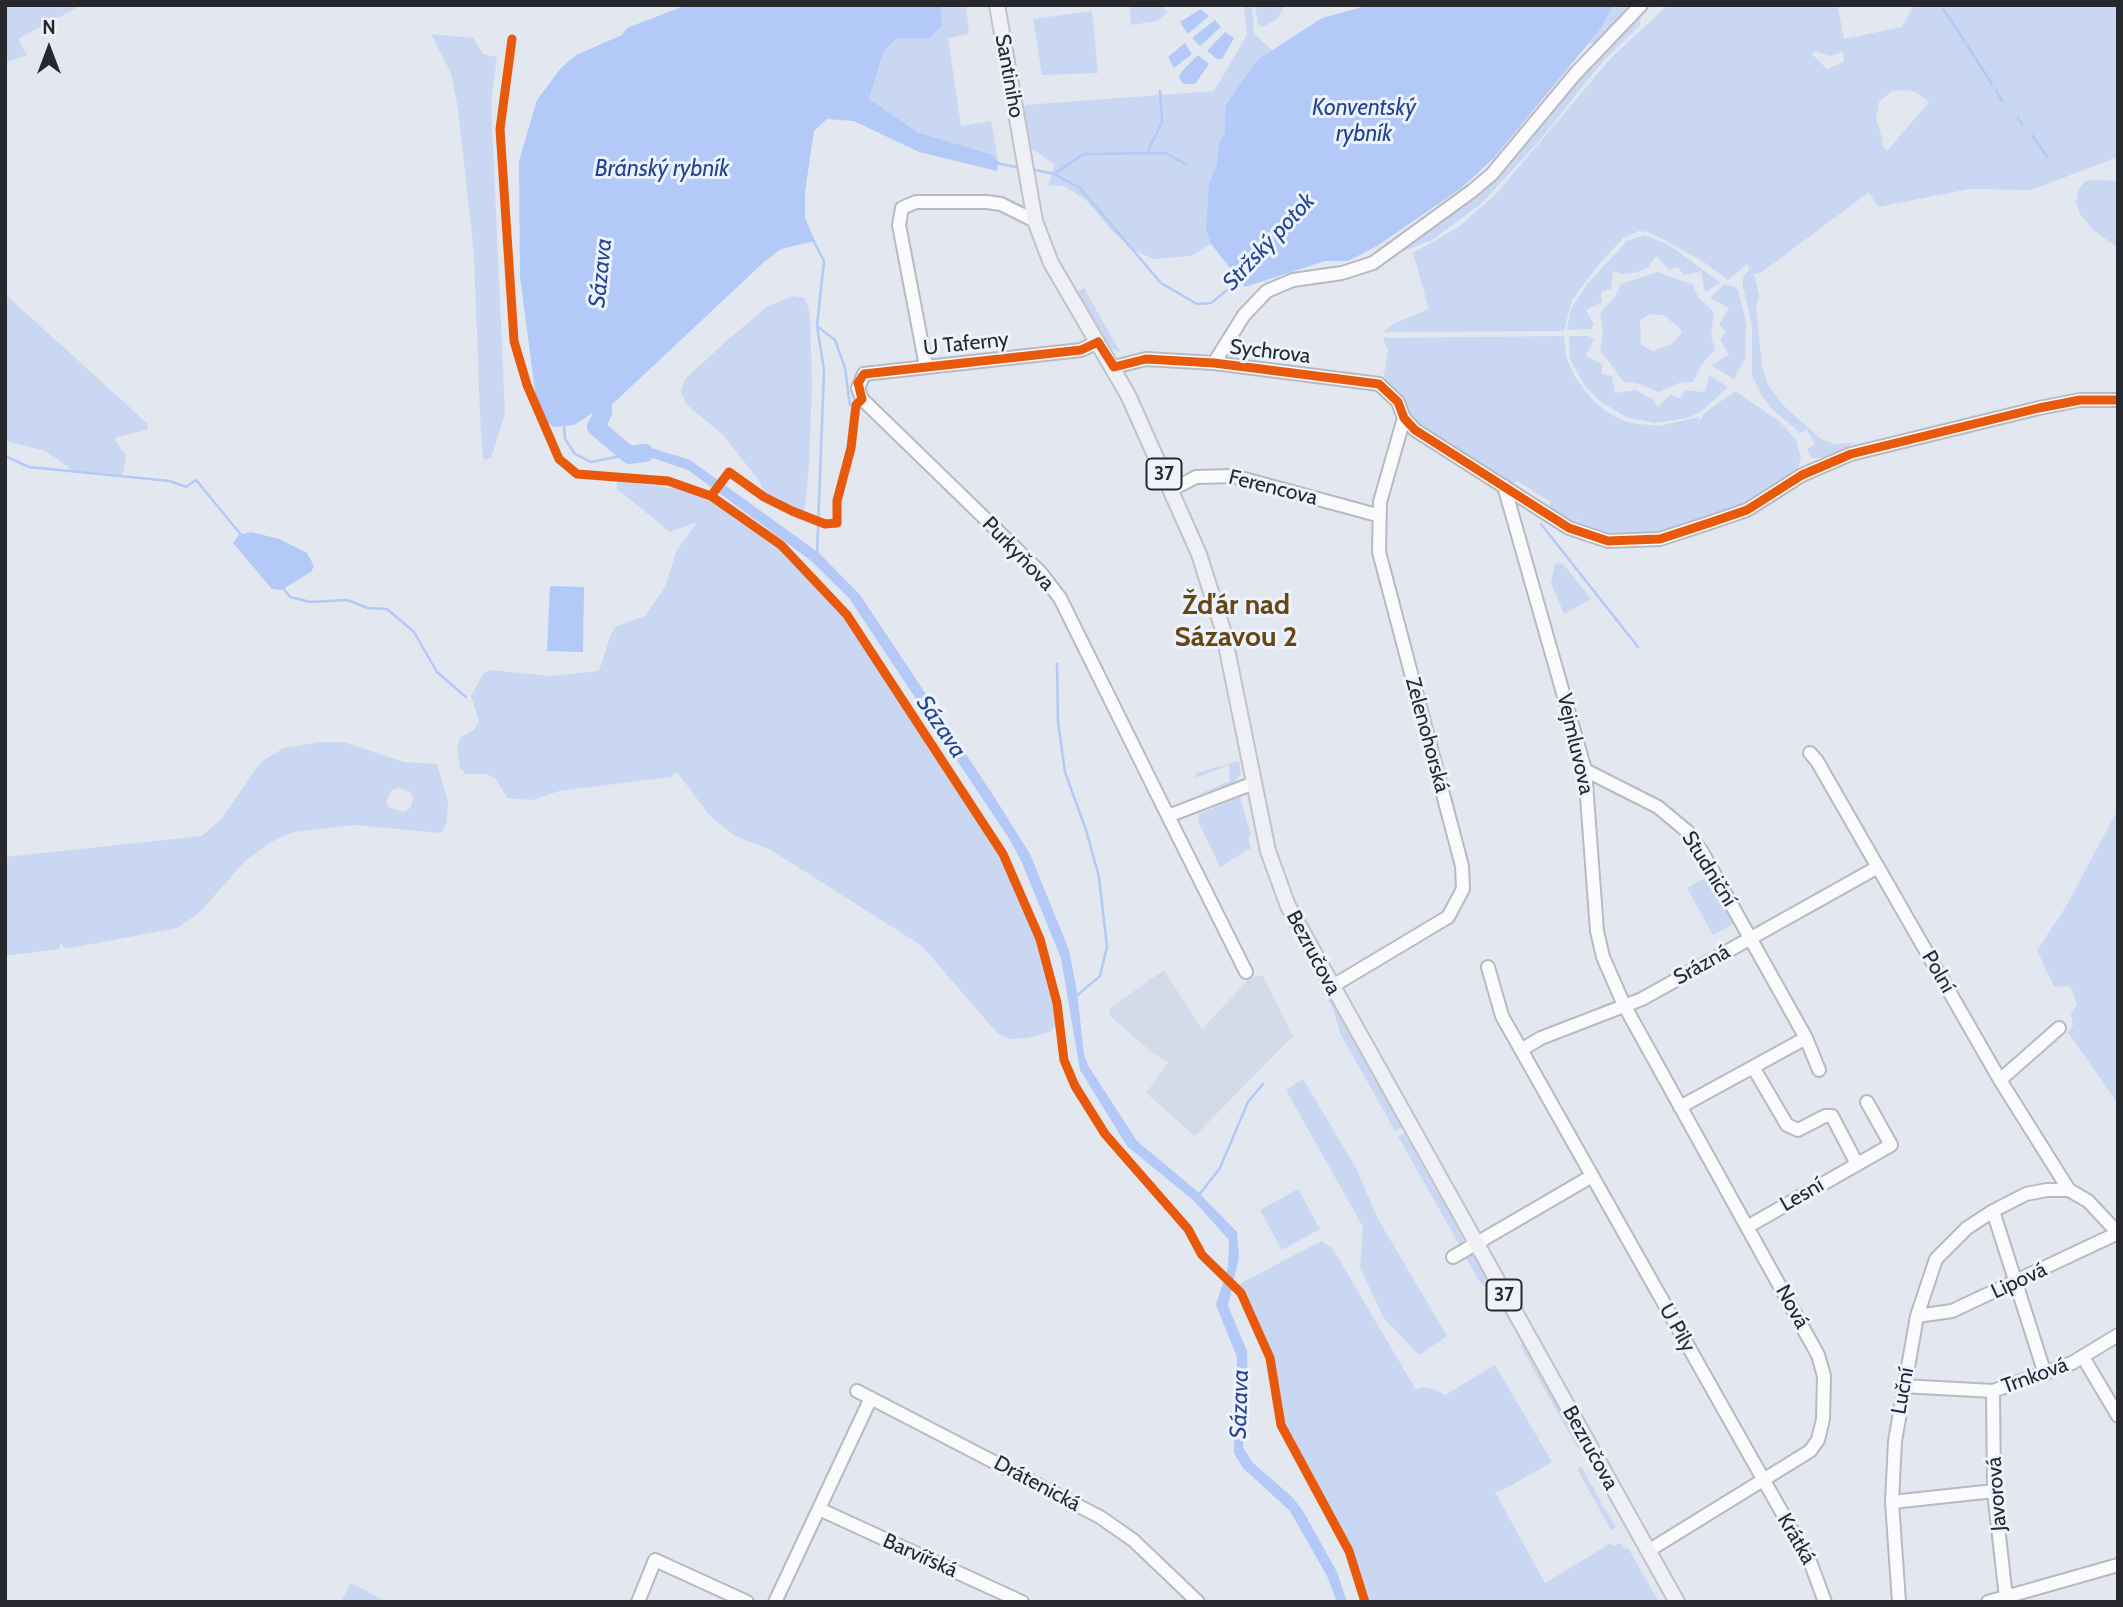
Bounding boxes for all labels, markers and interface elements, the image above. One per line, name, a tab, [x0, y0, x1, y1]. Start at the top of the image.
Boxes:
north arrow	[14, 14, 84, 84]
text: N	[42, 16, 56, 39]
street label: Santiniho	[989, 32, 1029, 120]
water label: Konventský rybník	[1312, 94, 1416, 148]
water label: Bránský rybník	[595, 155, 729, 183]
water label: Stržský potok	[1217, 188, 1321, 296]
water label: Sázava	[584, 237, 618, 309]
street label: U Taferny	[922, 327, 1010, 361]
street label: Sychrova	[1228, 335, 1312, 369]
road number: 37	[1146, 458, 1182, 489]
street label: Ferencova	[1226, 465, 1320, 511]
street label: Purkyňova	[977, 512, 1059, 596]
district label: Žďár nad Sázavou 2	[1174, 589, 1298, 655]
street label: Zelenohorská	[1400, 675, 1454, 795]
water label: Sázava	[910, 691, 972, 763]
street label: Vejmluvova	[1551, 691, 1599, 797]
street label: Studniční	[1676, 827, 1742, 911]
street label: Bezručova	[1280, 906, 1346, 1000]
street label: Srázná	[1669, 939, 1735, 991]
street label: Polní	[1916, 946, 1960, 998]
street label: Lesní	[1776, 1173, 1828, 1217]
street label: Lipová	[1987, 1257, 2051, 1305]
road number: 37	[1486, 1280, 1522, 1310]
street label: Nová	[1770, 1281, 1814, 1333]
street label: U Pily	[1653, 1299, 1701, 1357]
street label: Trnková	[1999, 1352, 2071, 1400]
street label: Luční	[1887, 1366, 1919, 1416]
water label: Sázava	[1225, 1369, 1255, 1439]
street label: Bezručova	[1557, 1402, 1623, 1494]
street label: Drátenická	[989, 1451, 1085, 1517]
street label: Javorová	[1982, 1456, 2012, 1532]
street label: Krátká	[1771, 1509, 1821, 1569]
street label: Barvířská	[879, 1528, 961, 1584]

